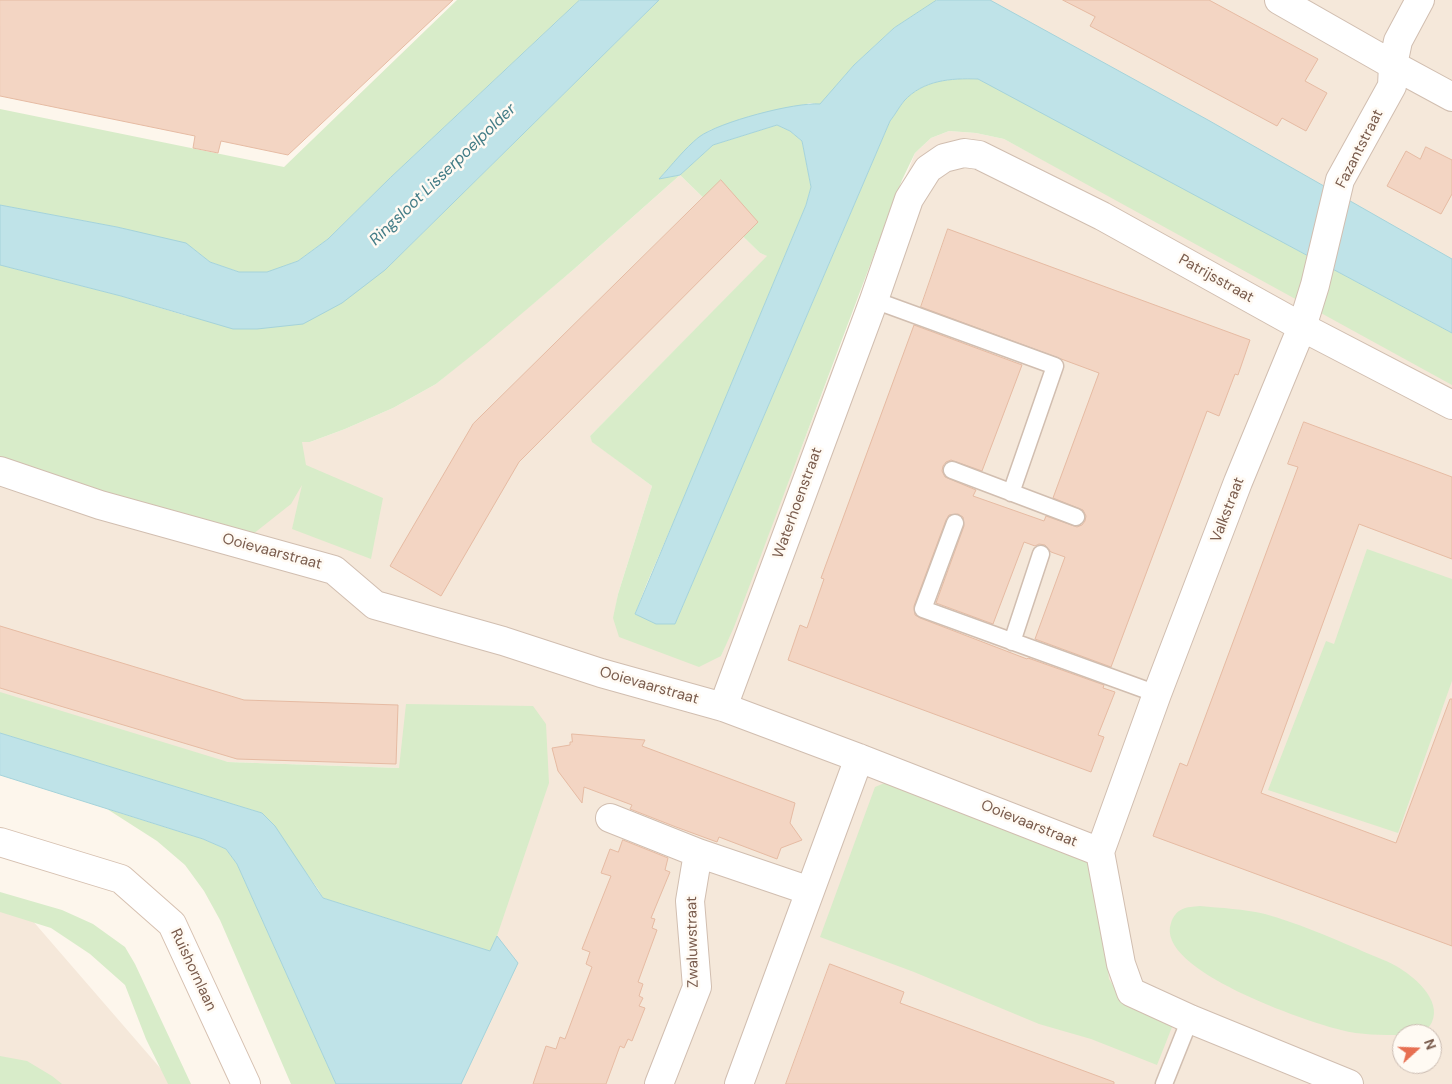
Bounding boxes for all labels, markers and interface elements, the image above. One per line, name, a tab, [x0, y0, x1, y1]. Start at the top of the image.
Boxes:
water label: Ringsloot Lisserpoelpolder	[366, 100, 520, 250]
street label: Fazantstraat	[1333, 107, 1387, 191]
street label: Patrijsstraat	[1175, 251, 1257, 307]
street label: Waterhoenstraat	[770, 445, 826, 561]
street label: Valkstraat	[1207, 475, 1249, 545]
street label: Ooievaarstraat	[220, 530, 324, 574]
street label: Ooievaarstraat	[597, 663, 701, 709]
street label: Ooievaarstraat	[978, 796, 1080, 852]
street label: Zwaluwstraat	[683, 896, 703, 988]
street label: Ruishornlaan	[166, 926, 220, 1014]
north arrow	[1392, 1024, 1442, 1074]
text: N	[1420, 1036, 1440, 1052]

